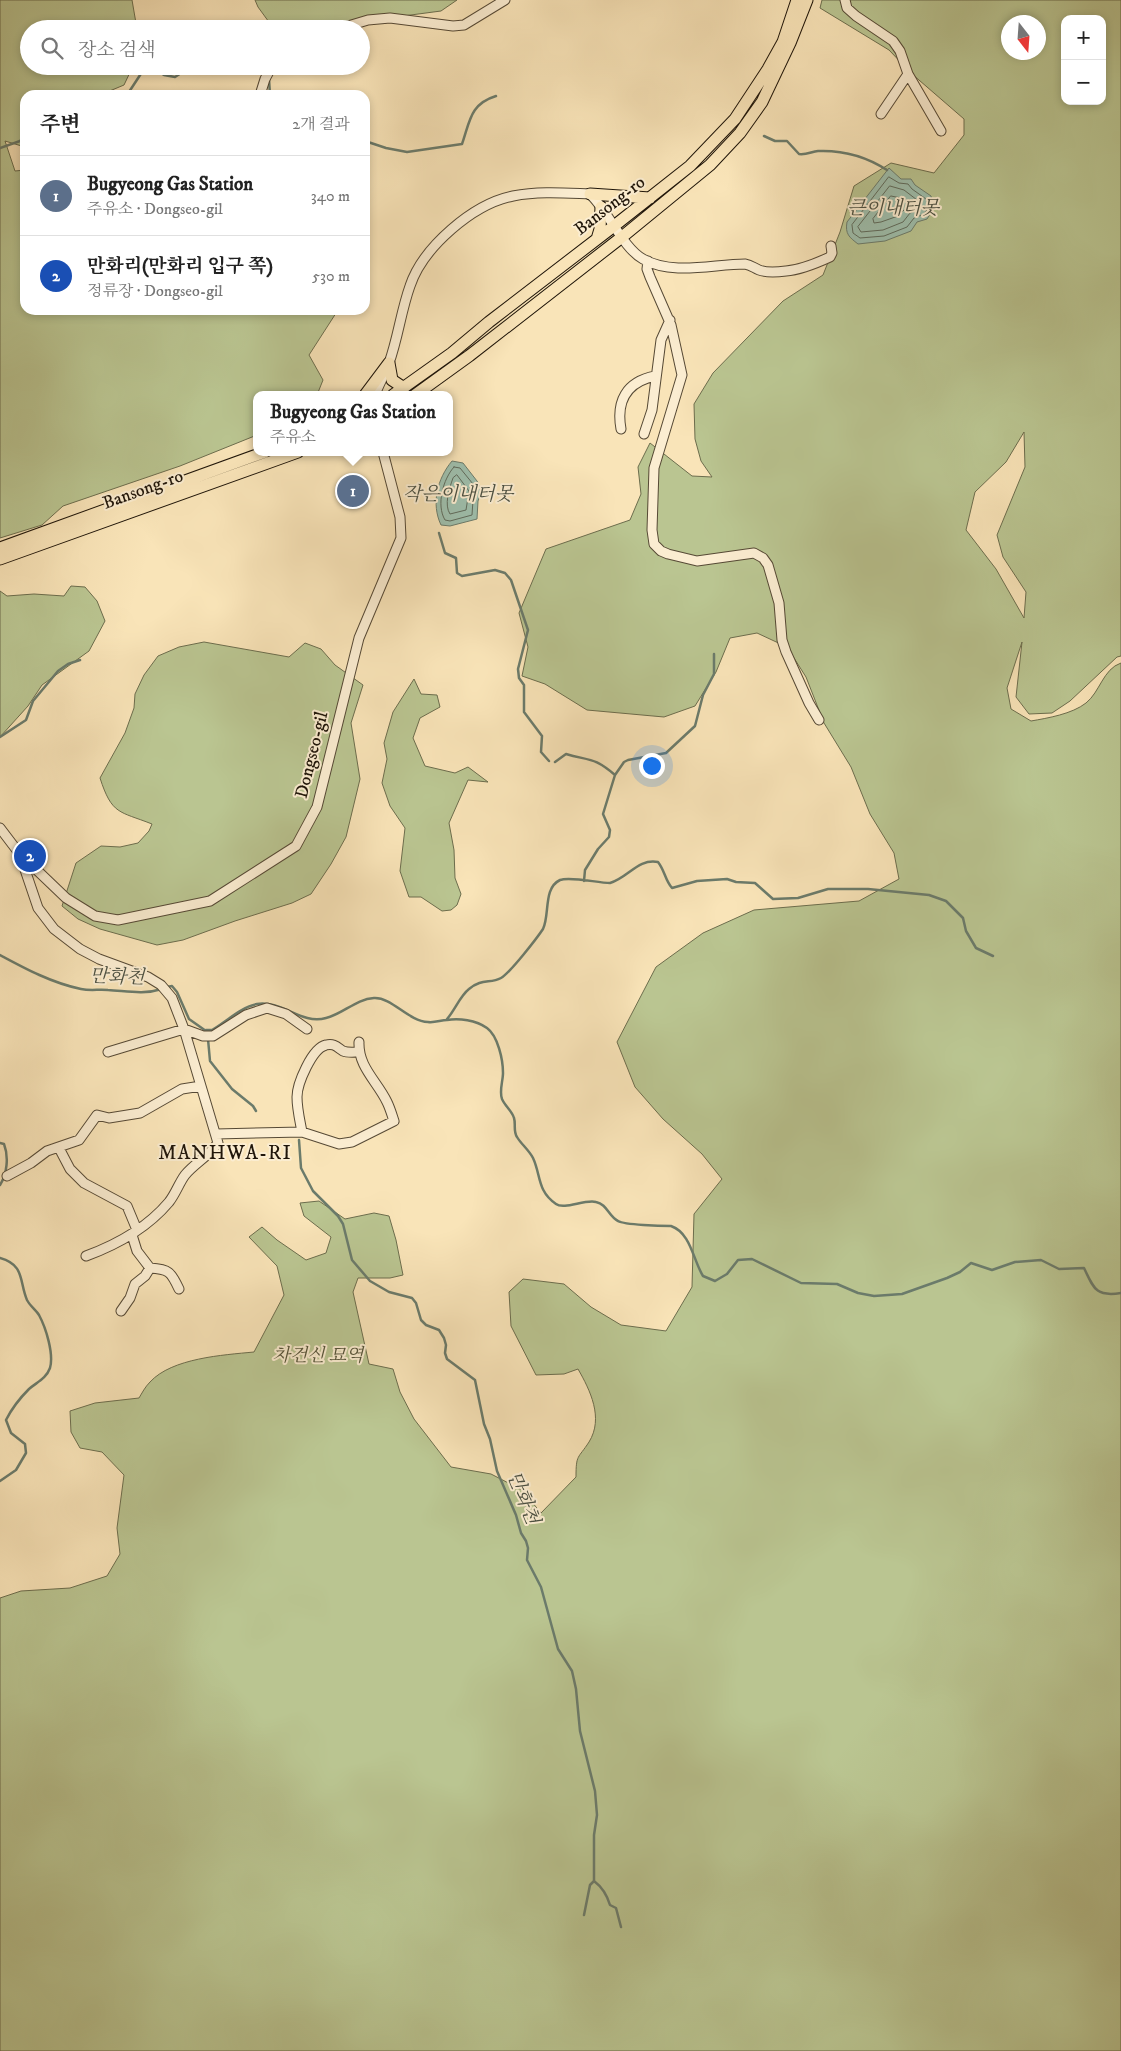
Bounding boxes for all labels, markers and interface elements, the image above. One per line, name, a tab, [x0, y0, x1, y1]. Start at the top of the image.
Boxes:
north arrow	[1001, 15, 1046, 60]
map controls	[1061, 15, 1106, 105]
button: +	[1061, 15, 1106, 60]
search box	[20, 20, 370, 75]
icon: search	[38, 34, 66, 62]
text: 장소 검색	[78, 39, 156, 62]
button: −	[1061, 60, 1106, 105]
text: 주변	[40, 112, 81, 138]
text: 2개 결과	[292, 114, 350, 134]
street label: Bansong-ro	[570, 171, 650, 241]
text: Bugyeong Gas Station	[87, 173, 253, 196]
text: 1	[53, 186, 59, 206]
text: 340 m	[311, 186, 350, 206]
water label: 큰이내터못	[847, 197, 941, 220]
text: 주유소 · Dongseo-gil	[87, 199, 223, 219]
text: 만화리(만화리 입구 쪽)	[87, 255, 273, 278]
text: 2	[52, 266, 60, 286]
text: 530 m	[312, 266, 350, 286]
text: 정류장 · Dongseo-gil	[87, 281, 223, 301]
popup	[253, 391, 453, 456]
text: Bugyeong Gas Station	[270, 401, 436, 424]
text: 주유소	[270, 427, 316, 447]
street label: Bansong-ro	[100, 465, 187, 515]
pin: 1	[337, 472, 369, 510]
water label: 작은이내터못	[403, 483, 515, 506]
street label: Dongseo-gil	[291, 709, 334, 801]
your location	[639, 753, 665, 779]
pin: 2	[14, 837, 46, 875]
water label: 만화천	[89, 965, 147, 990]
district label: MANHWA-RI	[158, 1141, 292, 1166]
park label: 차건신 묘역	[273, 1345, 365, 1367]
water label: 만화천	[502, 1468, 545, 1529]

